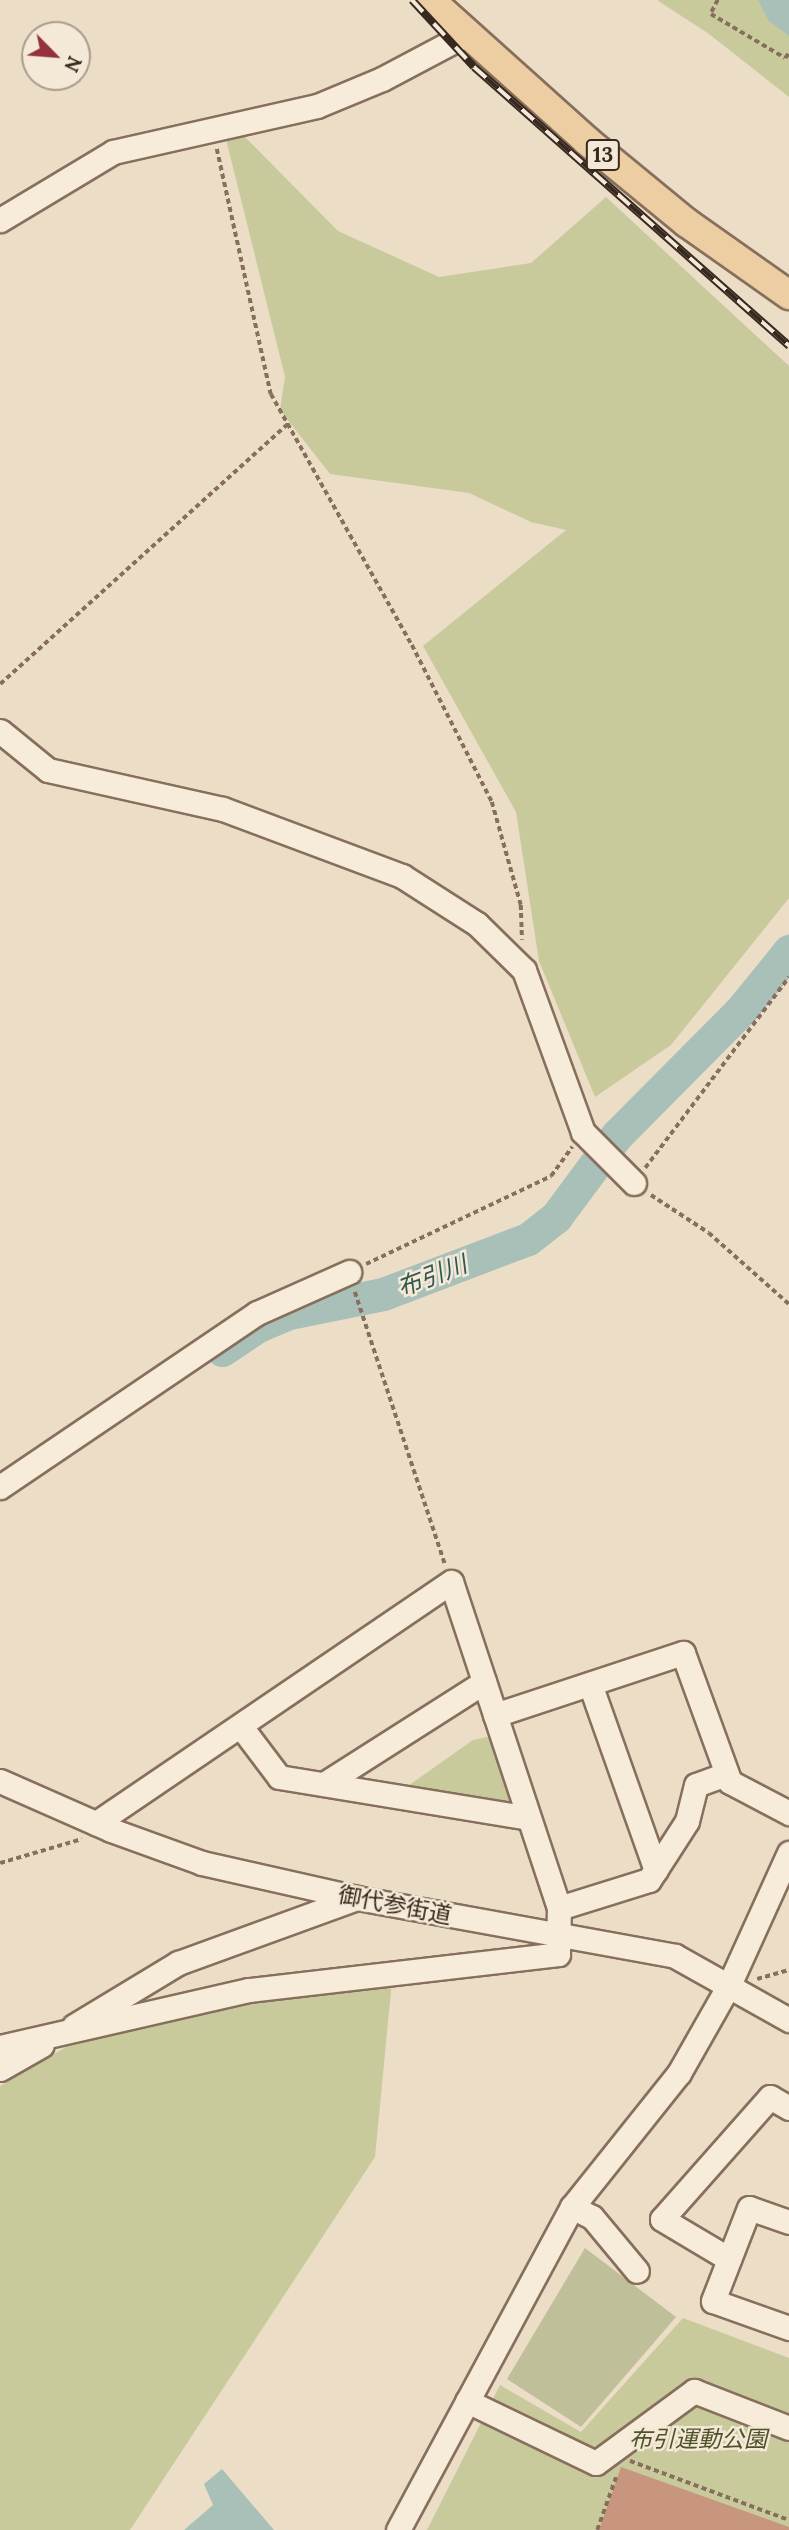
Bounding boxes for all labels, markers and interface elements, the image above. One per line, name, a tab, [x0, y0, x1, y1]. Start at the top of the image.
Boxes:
north arrow	[21, 21, 91, 91]
text: N	[59, 52, 87, 76]
road number: 13	[586, 138, 620, 172]
water label: 布引川	[393, 1250, 471, 1302]
street label: 御代参街道	[336, 1880, 454, 1930]
park label: 布引運動公園	[629, 2425, 767, 2453]

